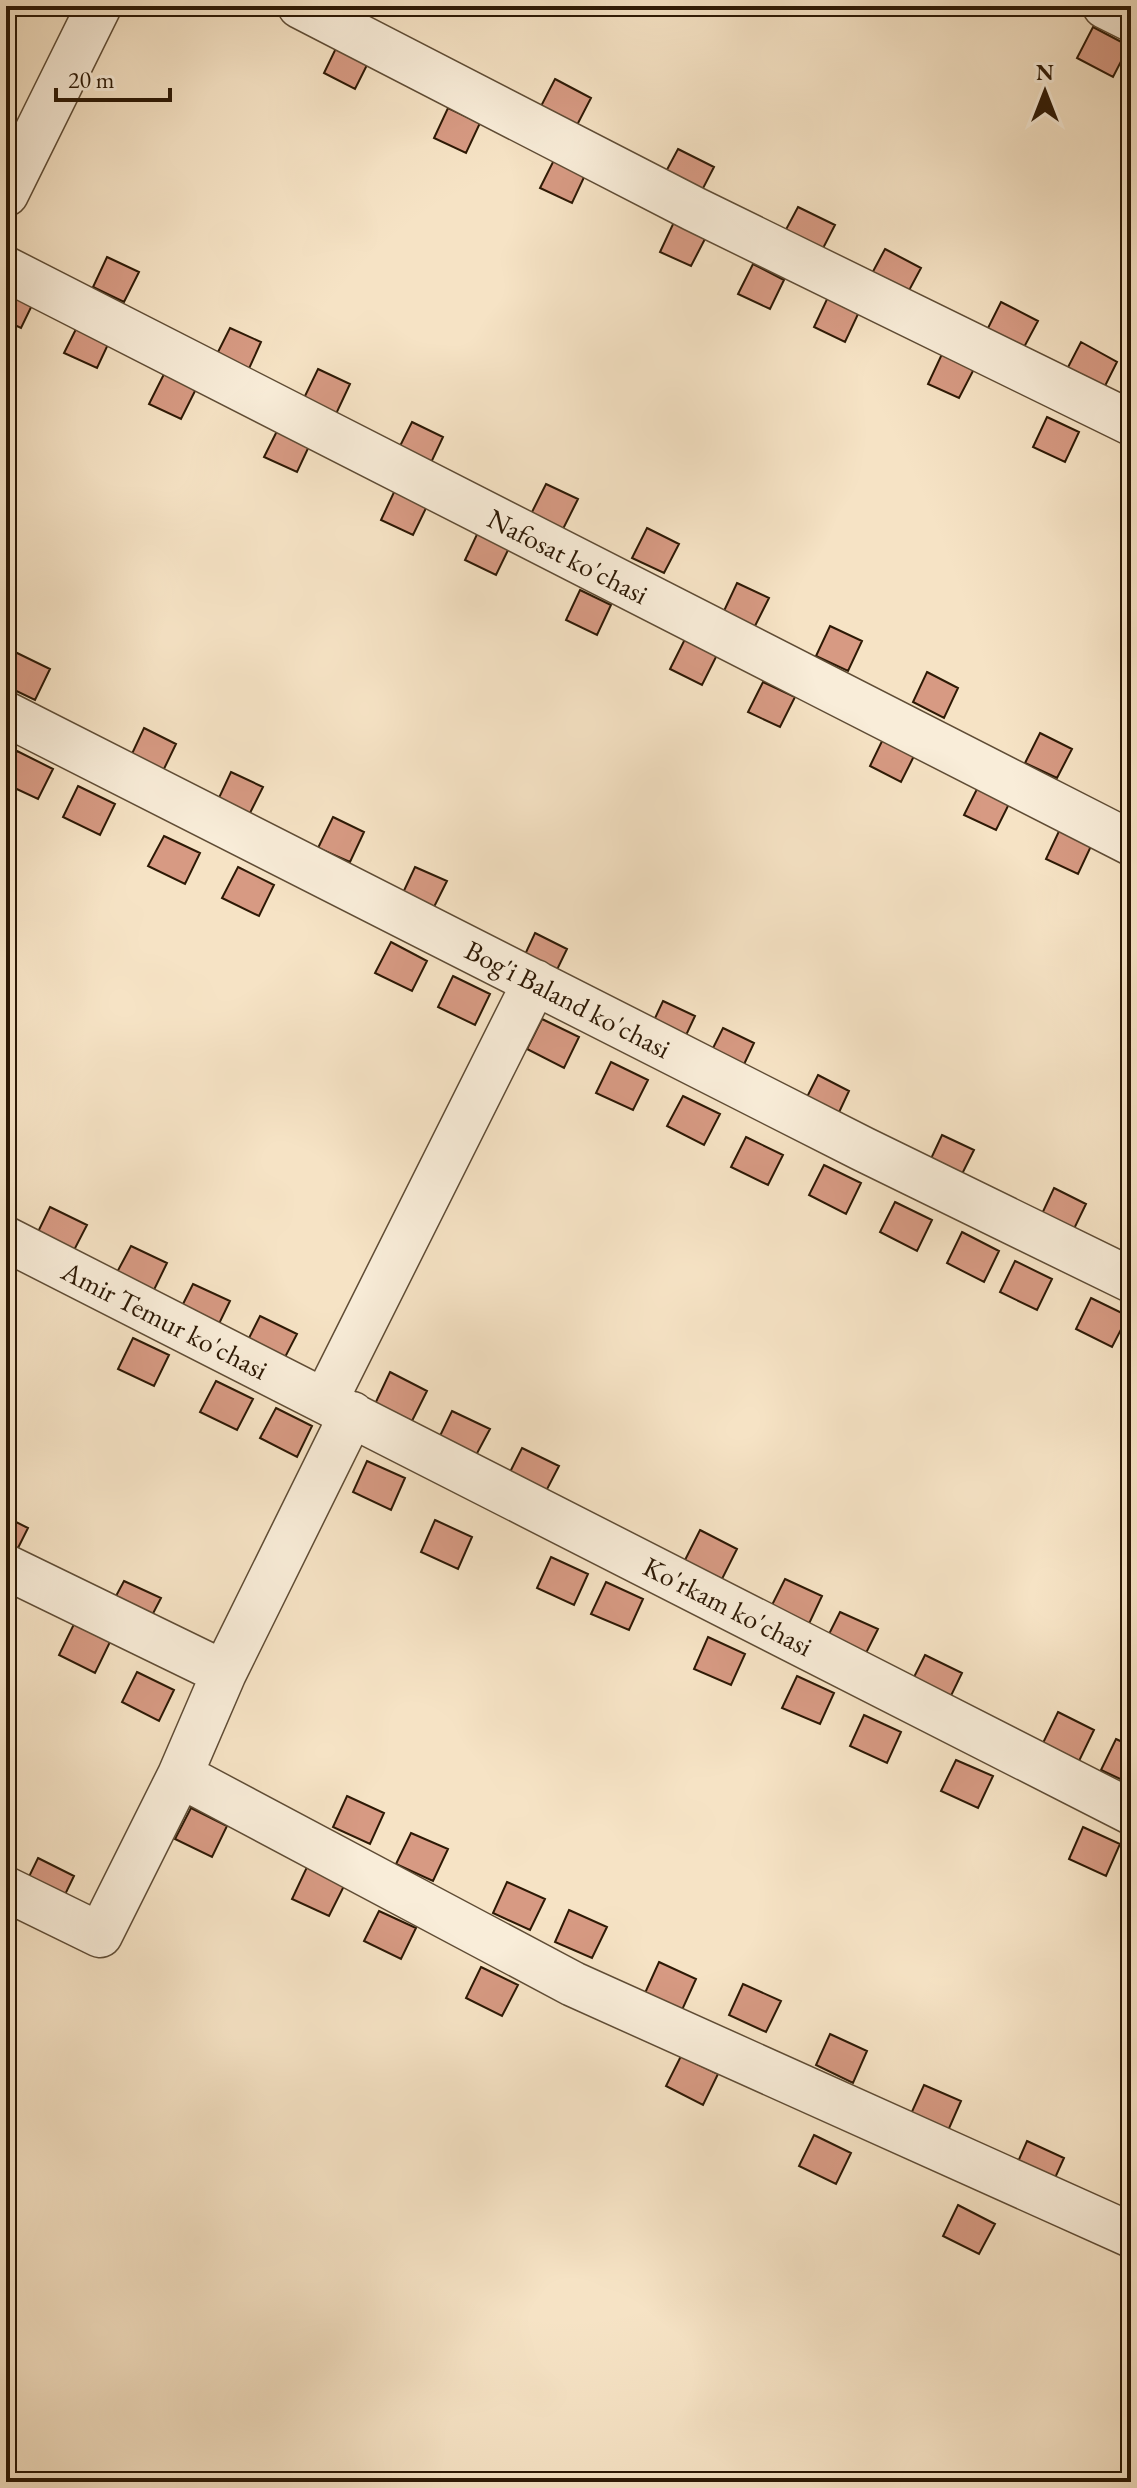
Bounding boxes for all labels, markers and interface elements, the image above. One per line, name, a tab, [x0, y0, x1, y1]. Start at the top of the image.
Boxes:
scale bar	[56, 52, 170, 102]
north arrow	[1005, 52, 1085, 132]
text: N	[1036, 58, 1054, 87]
text: 20 m	[68, 64, 115, 95]
street label: Nafosat ko'chasi	[482, 500, 654, 612]
street label: Bog'i Baland ko'chasi	[459, 932, 677, 1066]
street label: Amir Temur ko'chasi	[55, 1252, 274, 1388]
street label: Ko'rkam ko'chasi	[637, 1548, 819, 1664]

